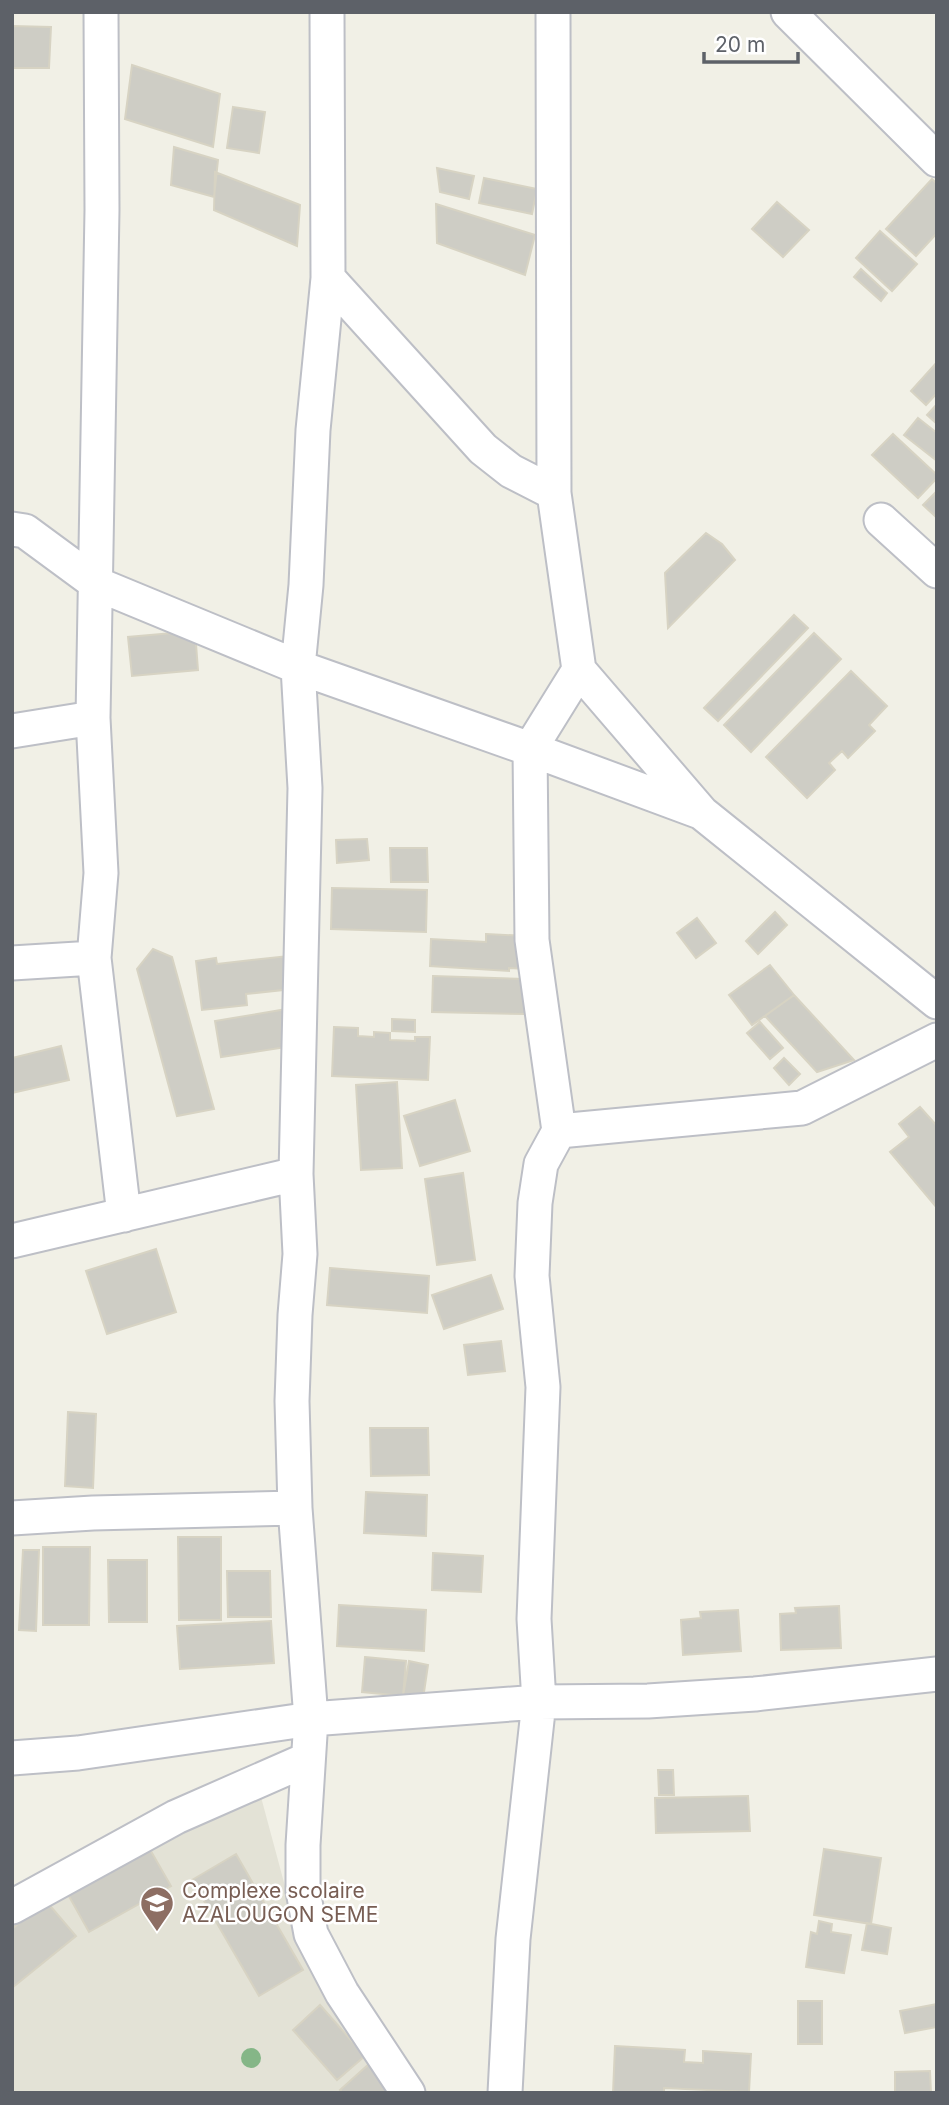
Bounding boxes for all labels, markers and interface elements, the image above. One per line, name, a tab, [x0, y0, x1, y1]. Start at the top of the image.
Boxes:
scale bar	[704, 21, 799, 65]
text: 20 m	[715, 32, 765, 57]
place label: Complexe scolaire AZALOUGON SEME	[182, 1878, 378, 1927]
school or university icon: Complexe scolaire AZALOUGON SEME	[138, 1884, 176, 1933]

